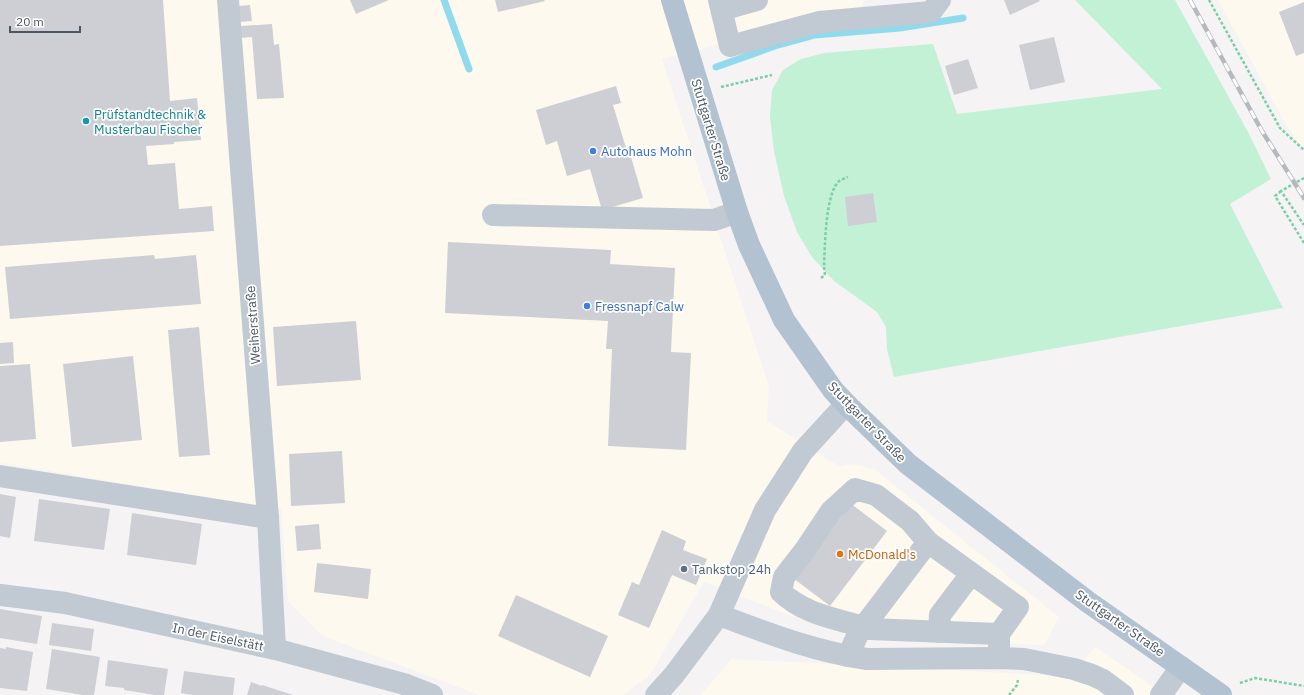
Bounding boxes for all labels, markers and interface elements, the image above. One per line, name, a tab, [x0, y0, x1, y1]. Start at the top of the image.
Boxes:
scale bar	[10, 8, 80, 34]
text: 20 m	[16, 14, 44, 29]
street label: Stuttgarter Straße	[687, 77, 735, 183]
place label: Prüfstandtechnik & Musterbau Fischer	[94, 106, 206, 138]
marker: Prüfstandtechnik & Musterbau Fischer	[81, 116, 91, 126]
place label: Autohaus Mohn	[601, 143, 692, 160]
marker: Autohaus Mohn	[588, 146, 598, 156]
street label: Weiherstraße	[242, 285, 264, 365]
place label: Fressnapf Calw	[595, 298, 684, 315]
marker: Fressnapf Calw	[582, 301, 592, 311]
street label: Stuttgarter Straße	[824, 378, 910, 466]
place label: McDonald's	[848, 546, 916, 563]
marker: McDonald's	[835, 549, 845, 559]
place label: Tankstop 24h	[692, 561, 771, 578]
marker: Tankstop 24h	[679, 564, 689, 574]
street label: Stuttgarter Straße	[1072, 586, 1168, 660]
street label: In der Eiselstätt	[171, 619, 265, 655]

